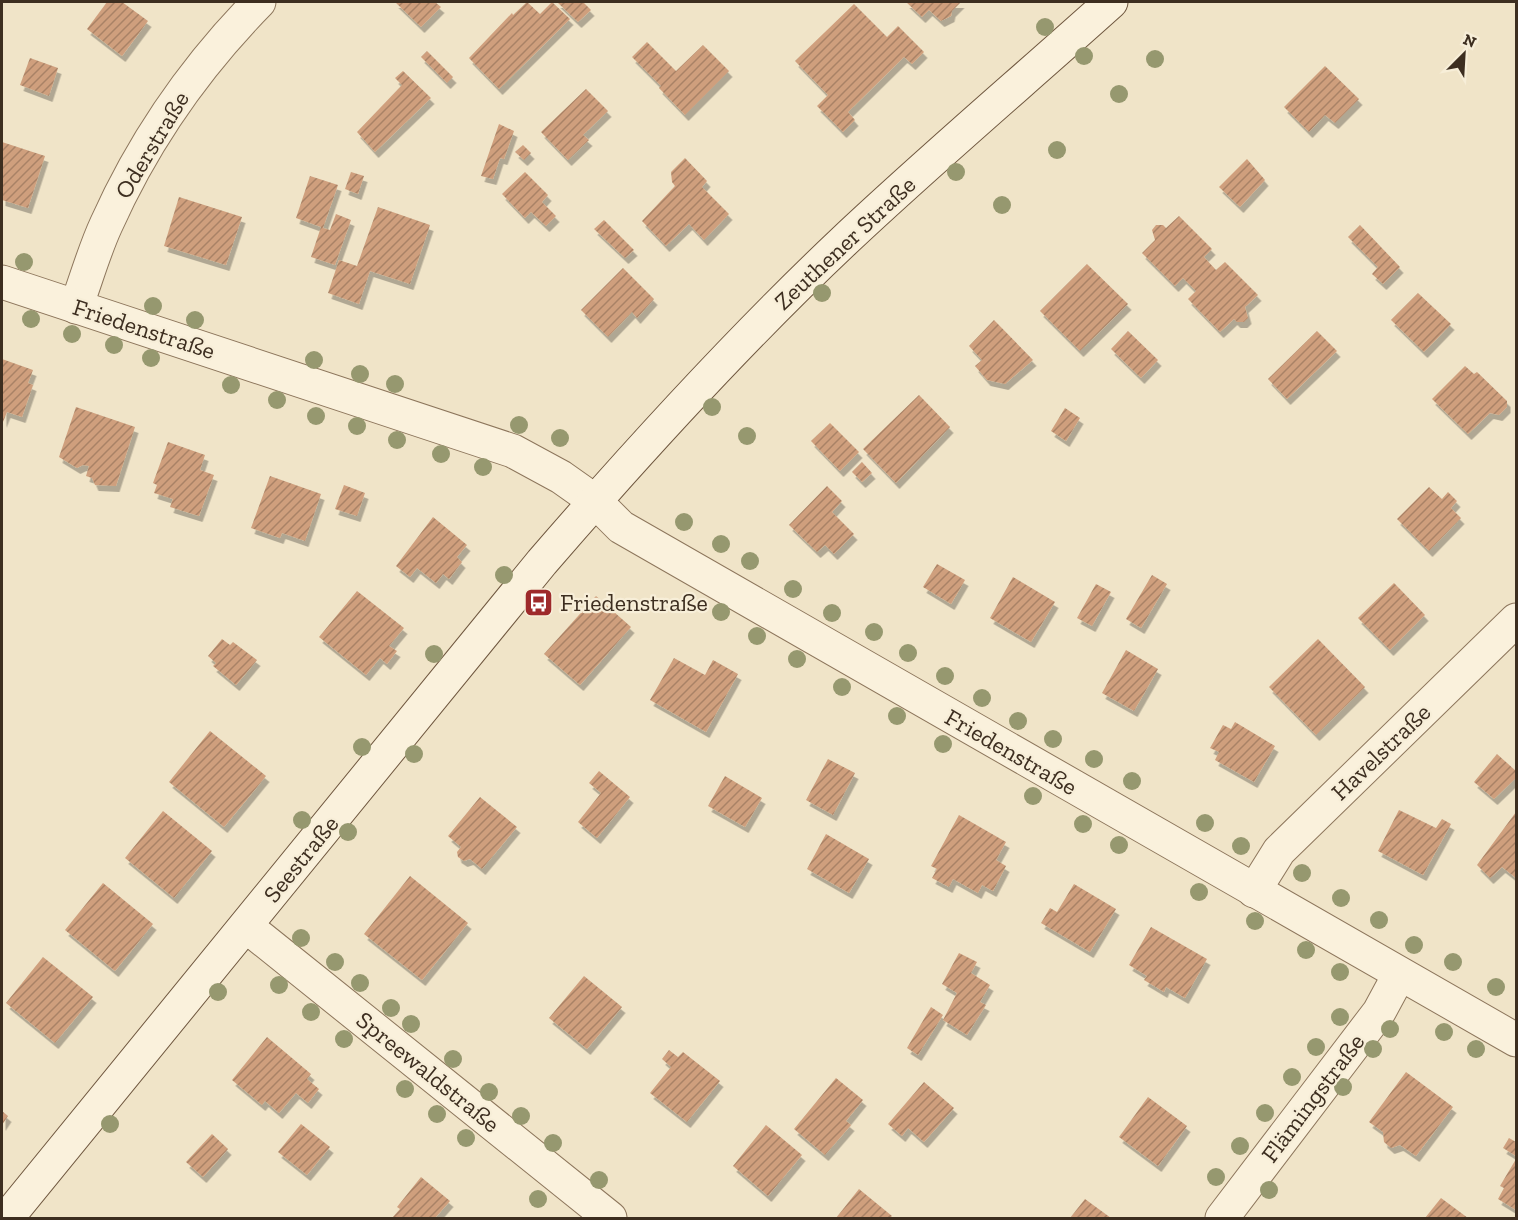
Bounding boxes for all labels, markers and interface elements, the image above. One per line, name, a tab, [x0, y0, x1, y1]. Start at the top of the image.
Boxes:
north arrow	[1434, 24, 1494, 84]
text: N	[1460, 30, 1479, 52]
street label: Oderstraße	[108, 86, 195, 204]
street label: Zeuthener Straße	[768, 170, 921, 316]
street label: Friedenstraße	[69, 292, 219, 365]
bus stop icon: Friedenstraße	[523, 587, 555, 619]
place label: Friedenstraße	[560, 588, 708, 617]
street label: Havelstraße	[1325, 697, 1436, 806]
street label: Friedenstraße	[940, 702, 1082, 801]
street label: Seestraße	[257, 809, 344, 908]
street label: Spreewaldstraße	[351, 1005, 506, 1138]
street label: Flämingstraße	[1255, 1028, 1370, 1168]

